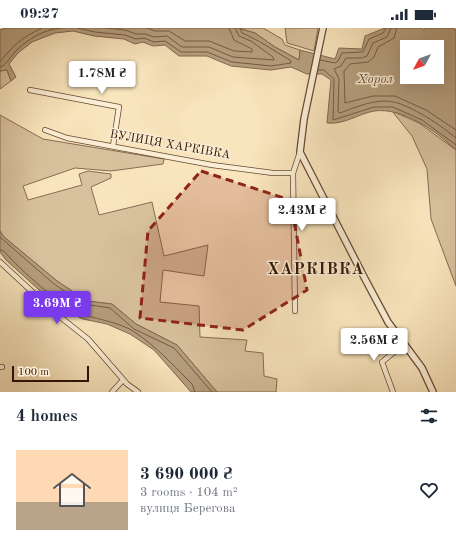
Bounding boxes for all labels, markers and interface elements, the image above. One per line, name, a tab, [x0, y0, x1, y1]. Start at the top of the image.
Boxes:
text: 09:27	[20, 7, 59, 22]
north arrow	[400, 40, 444, 84]
map controls	[400, 40, 444, 84]
pin: 1.78M ₴	[65, 61, 139, 95]
text: 1.78M ₴	[78, 67, 126, 80]
water label: Хорол	[357, 73, 394, 86]
street label: ВУЛИЦЯ ХАРКІВКА	[109, 128, 231, 162]
pin: 2.43M ₴	[265, 198, 339, 232]
text: 2.43M ₴	[278, 204, 326, 217]
district label: ХАРКІВКА	[267, 262, 365, 278]
pin: 3.69M ₴	[20, 291, 94, 325]
text: 3.69M ₴	[33, 297, 81, 310]
pin: 2.56M ₴	[337, 328, 411, 362]
text: 2.56M ₴	[350, 334, 398, 347]
scale bar	[12, 364, 89, 383]
text: 100 m	[18, 367, 49, 378]
icon: filters	[418, 405, 440, 427]
text: 4 homes	[16, 408, 78, 425]
icon: home	[48, 466, 96, 514]
text: 3 690 000 ₴	[140, 466, 233, 483]
icon: heart	[418, 479, 440, 501]
text: 3 rooms · 104 m²	[140, 486, 238, 499]
text: вулиця Берегова	[140, 502, 235, 515]

